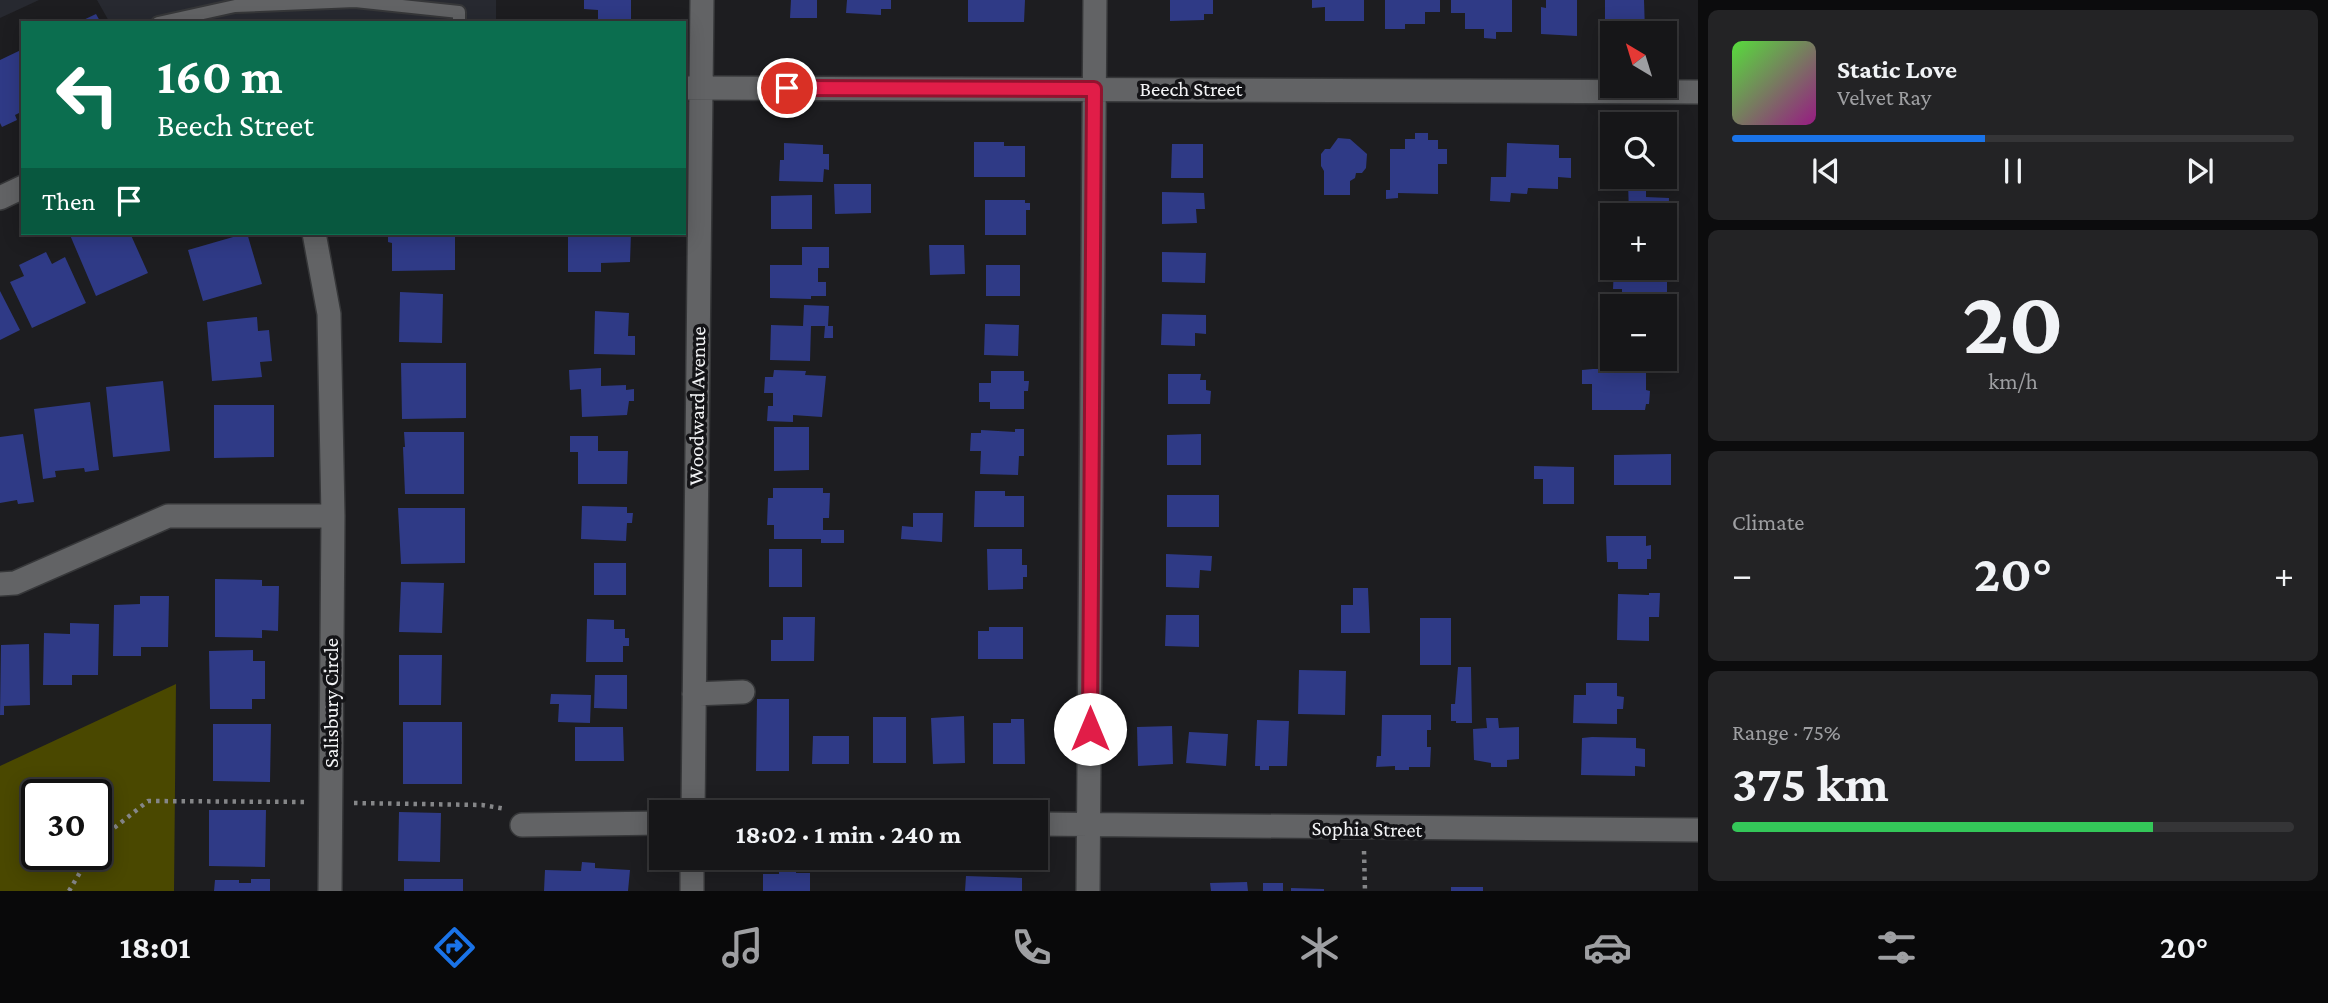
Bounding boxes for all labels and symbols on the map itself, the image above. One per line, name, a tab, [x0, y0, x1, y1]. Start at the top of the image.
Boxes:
north arrow	[1600, 21, 1676, 98]
pin	[757, 58, 817, 118]
street label: Beech Street	[1140, 77, 1244, 101]
street label: Woodward Avenue	[684, 326, 710, 486]
street label: Salisbury Circle	[319, 638, 343, 768]
position arrow	[1053, 692, 1127, 766]
speed limit sign: 30	[21, 779, 112, 870]
street label: Sophia Street	[1311, 816, 1424, 842]

